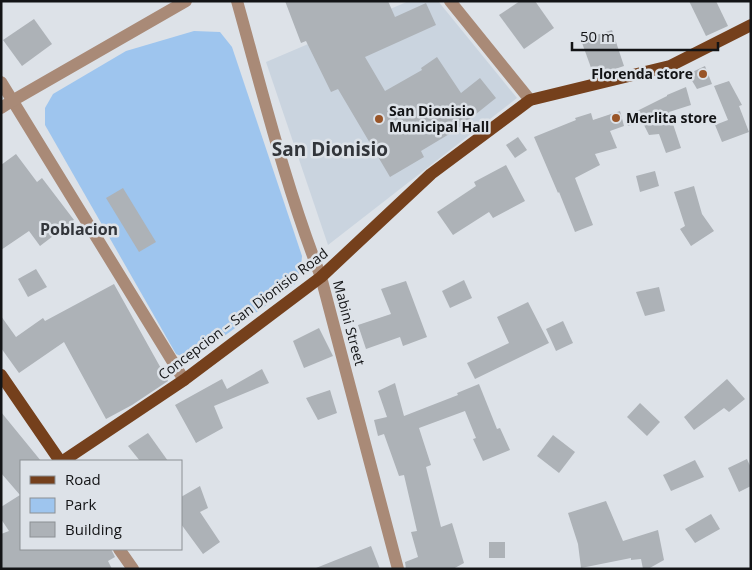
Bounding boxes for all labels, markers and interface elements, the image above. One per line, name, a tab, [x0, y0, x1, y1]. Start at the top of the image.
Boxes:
scale bar	[572, 20, 718, 52]
text: 50 m	[580, 26, 615, 46]
place label: Florenda store	[591, 64, 693, 83]
marker: Florenda store	[697, 68, 709, 80]
place label: San Dionisio Municipal Hall	[389, 101, 489, 136]
place label: Merlita store	[626, 108, 717, 127]
marker: Merlita store	[610, 112, 622, 124]
marker: San Dionisio Municipal Hall	[373, 113, 385, 125]
district label: San Dionisio	[272, 136, 388, 162]
district label: Poblacion	[40, 218, 118, 240]
street label: Concepcion – San Dionisio Road	[154, 243, 332, 384]
street label: Mabini Street	[329, 278, 370, 368]
legend	[20, 460, 182, 550]
text: Road	[65, 469, 101, 489]
text: Park	[65, 494, 96, 514]
text: Building	[65, 519, 122, 539]

